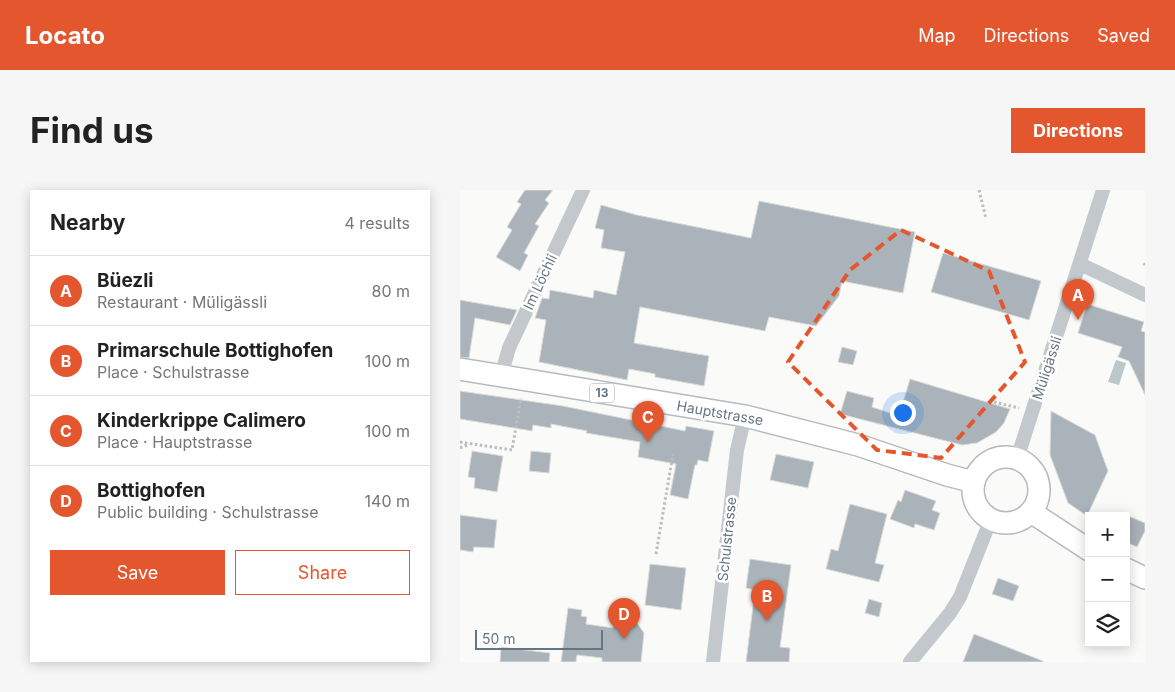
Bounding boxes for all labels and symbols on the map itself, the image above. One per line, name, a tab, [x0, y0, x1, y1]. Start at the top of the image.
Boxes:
street label: Im Löchli	[519, 251, 560, 312]
pin: A	[1062, 279, 1094, 320]
street label: Müligässli	[1028, 334, 1065, 402]
road number: 13	[590, 384, 614, 402]
street label: Hauptstrasse	[675, 397, 765, 428]
your location	[890, 400, 916, 426]
pin: C	[632, 401, 664, 442]
street label: Schulstrasse	[714, 496, 739, 582]
pin: B	[751, 580, 783, 621]
pin: D	[608, 598, 640, 639]
scale bar	[475, 627, 602, 650]

